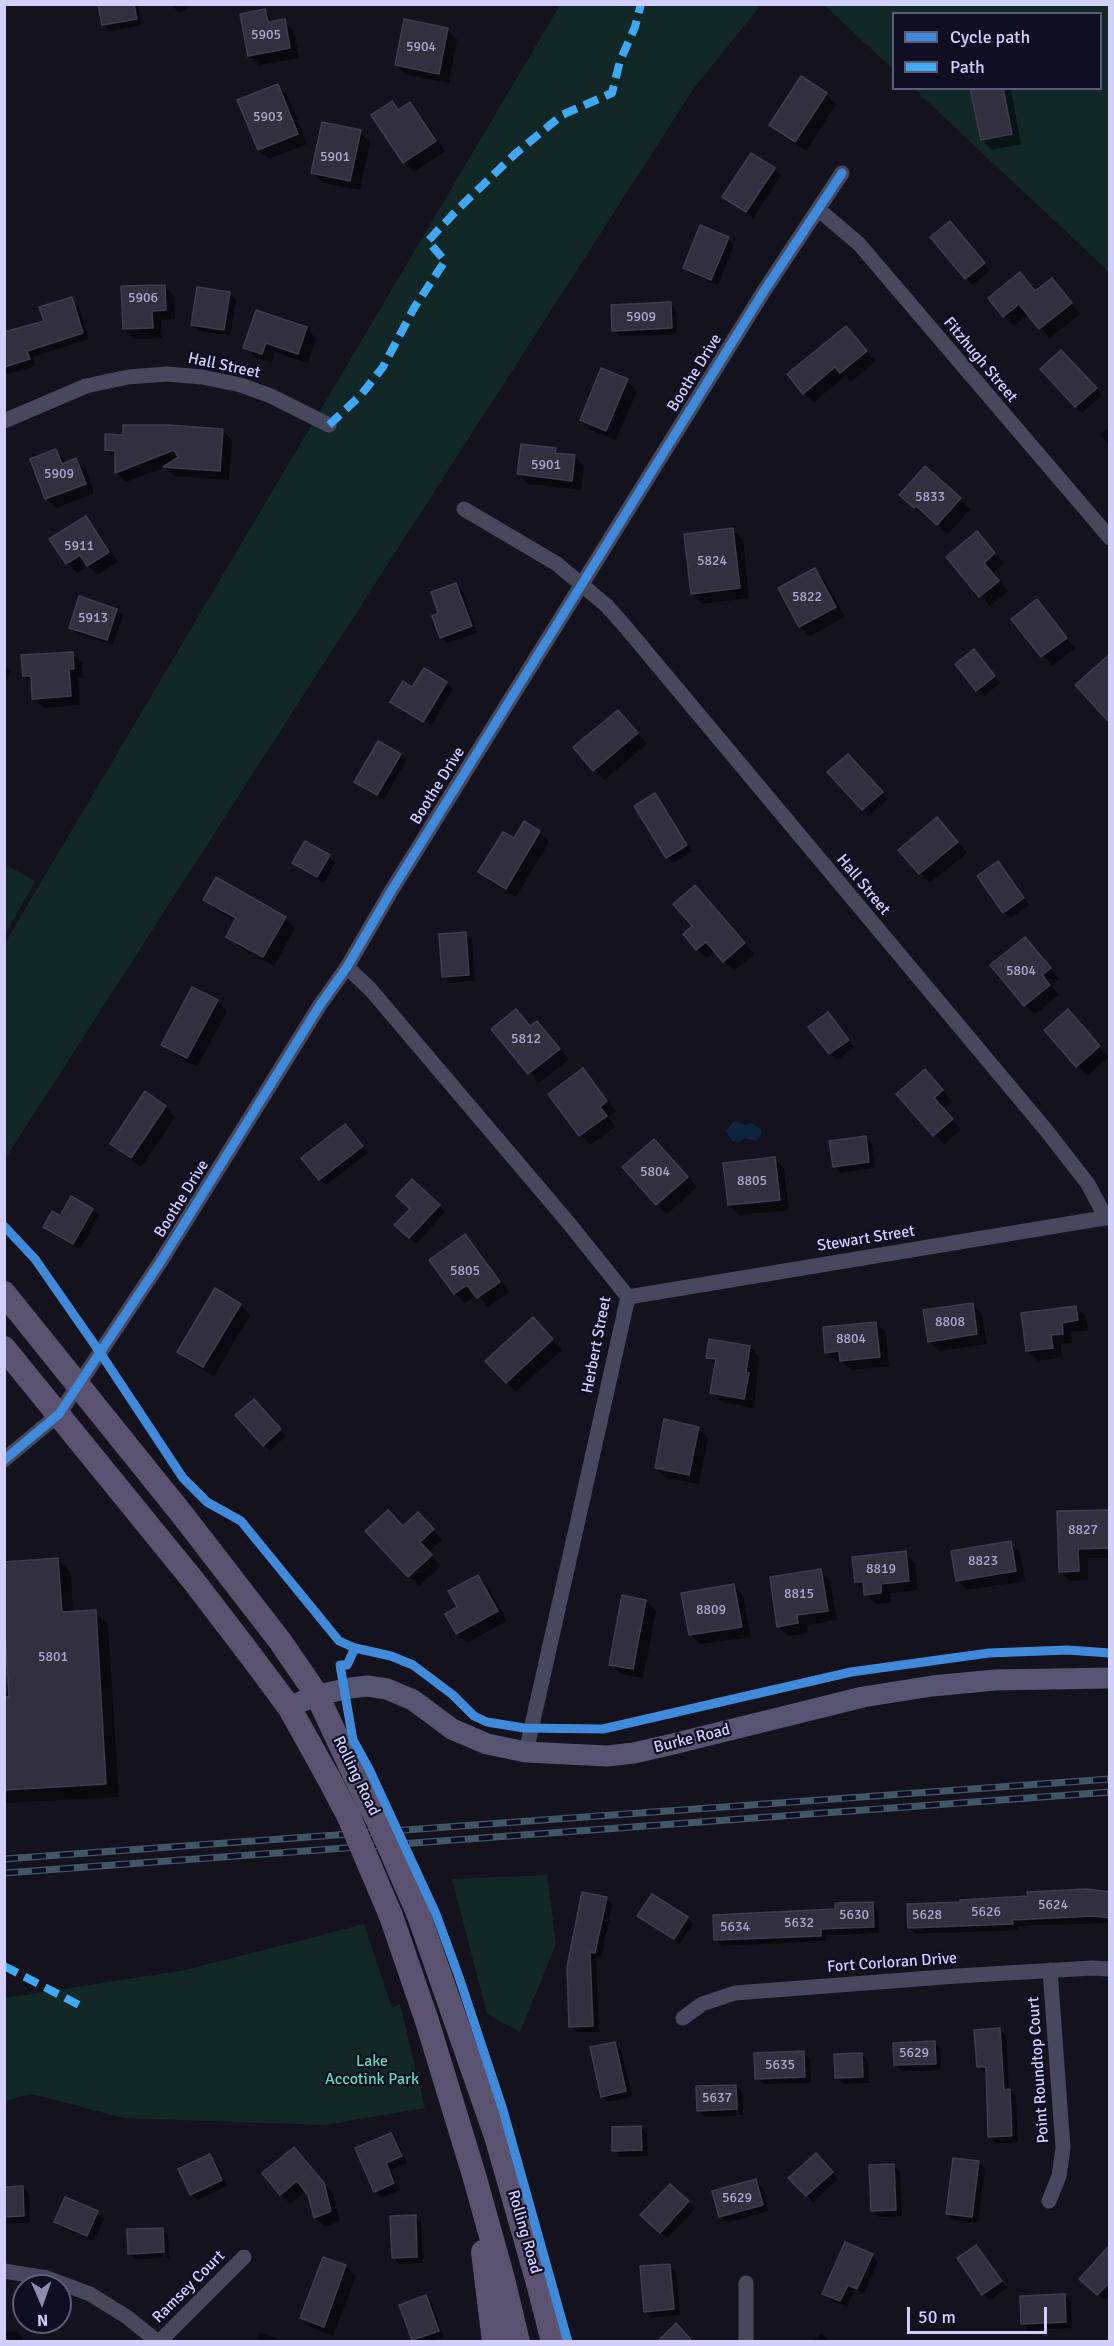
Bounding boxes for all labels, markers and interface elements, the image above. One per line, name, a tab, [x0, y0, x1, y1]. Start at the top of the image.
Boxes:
legend	[892, 12, 1102, 90]
text: Cycle path	[950, 26, 1030, 48]
house number: 5905	[251, 27, 281, 43]
house number: 5904	[406, 39, 436, 55]
text: Path	[950, 56, 985, 78]
house number: 5903	[253, 109, 283, 125]
house number: 5901	[320, 149, 350, 165]
house number: 5906	[128, 290, 158, 306]
house number: 5909	[626, 309, 656, 325]
street label: Fitzhugh Street	[939, 313, 1021, 407]
street label: Boothe Drive	[664, 331, 726, 415]
street label: Hall Street	[186, 349, 262, 383]
house number: 5901	[531, 457, 561, 473]
house number: 5909	[44, 466, 74, 482]
house number: 5833	[915, 489, 945, 505]
house number: 5911	[64, 538, 94, 554]
house number: 5824	[697, 553, 727, 569]
house number: 5822	[792, 589, 822, 605]
house number: 5913	[78, 610, 108, 626]
street label: Boothe Drive	[407, 744, 469, 828]
street label: Hall Street	[832, 851, 894, 919]
house number: 5804	[1006, 963, 1036, 979]
house number: 5812	[511, 1031, 541, 1047]
street label: Boothe Drive	[151, 1157, 213, 1241]
house number: 5804	[640, 1164, 670, 1180]
house number: 8805	[737, 1173, 767, 1189]
street label: Stewart Street	[816, 1222, 916, 1256]
house number: 5805	[450, 1263, 480, 1279]
street label: Herbert Street	[578, 1295, 616, 1395]
house number: 8808	[935, 1314, 965, 1330]
house number: 8804	[836, 1331, 866, 1347]
house number: 8827	[1068, 1522, 1098, 1538]
house number: 8823	[968, 1553, 998, 1569]
house number: 8819	[866, 1561, 896, 1577]
house number: 8815	[784, 1586, 814, 1602]
house number: 8809	[696, 1602, 726, 1618]
house number: 5801	[38, 1649, 68, 1665]
street label: Burke Road	[652, 1720, 732, 1758]
street label: Rolling Road	[328, 1733, 384, 1819]
house number: 5624	[1038, 1897, 1068, 1913]
house number: 5626	[971, 1904, 1001, 1920]
house number: 5630	[839, 1907, 869, 1923]
house number: 5628	[912, 1907, 942, 1923]
house number: 5632	[784, 1915, 814, 1931]
house number: 5634	[720, 1919, 750, 1935]
street label: Fort Corloran Drive	[826, 1949, 958, 1977]
street label: Point Roundtop Court	[1024, 1996, 1054, 2144]
house number: 5629	[899, 2045, 929, 2061]
park label: Lake Accotink Park	[325, 2052, 419, 2090]
house number: 5635	[765, 2057, 795, 2073]
house number: 5637	[702, 2090, 732, 2106]
street label: Rolling Road	[503, 2188, 545, 2276]
house number: 5629	[722, 2190, 752, 2206]
street label: Ramsey Court	[149, 2247, 229, 2327]
north arrow	[12, 2274, 72, 2334]
scale bar	[910, 2295, 1050, 2333]
text: 50 m	[918, 2306, 956, 2328]
text: N	[37, 2310, 48, 2330]

